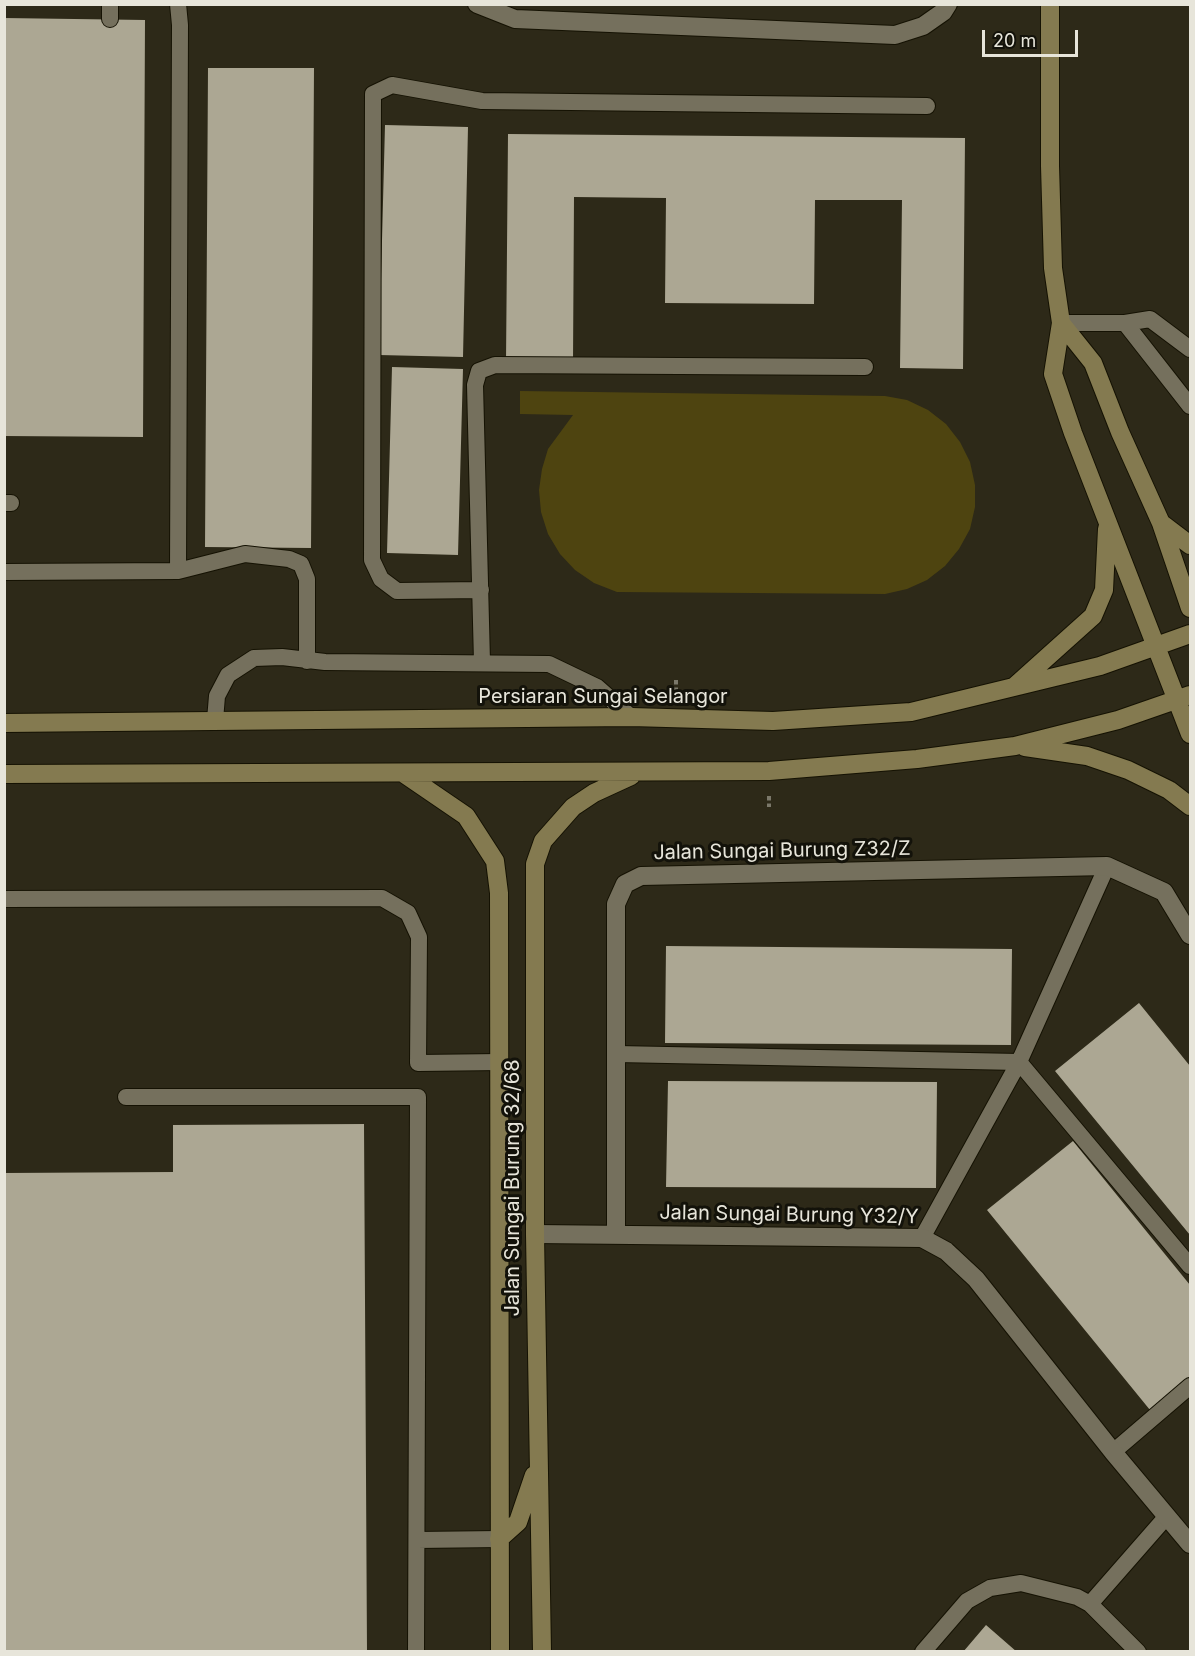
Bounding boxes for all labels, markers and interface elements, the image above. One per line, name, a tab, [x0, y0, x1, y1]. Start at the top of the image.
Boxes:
scale bar	[985, 18, 1081, 56]
text: 20 m	[993, 30, 1036, 51]
street label: Persiaran Sungai Selangor	[478, 685, 728, 709]
street label: Jalan Sungai Burung Z32/Z	[653, 837, 911, 865]
street label: Jalan Sungai Burung 32/68	[501, 1059, 525, 1317]
street label: Jalan Sungai Burung Y32/Y	[659, 1201, 919, 1229]

